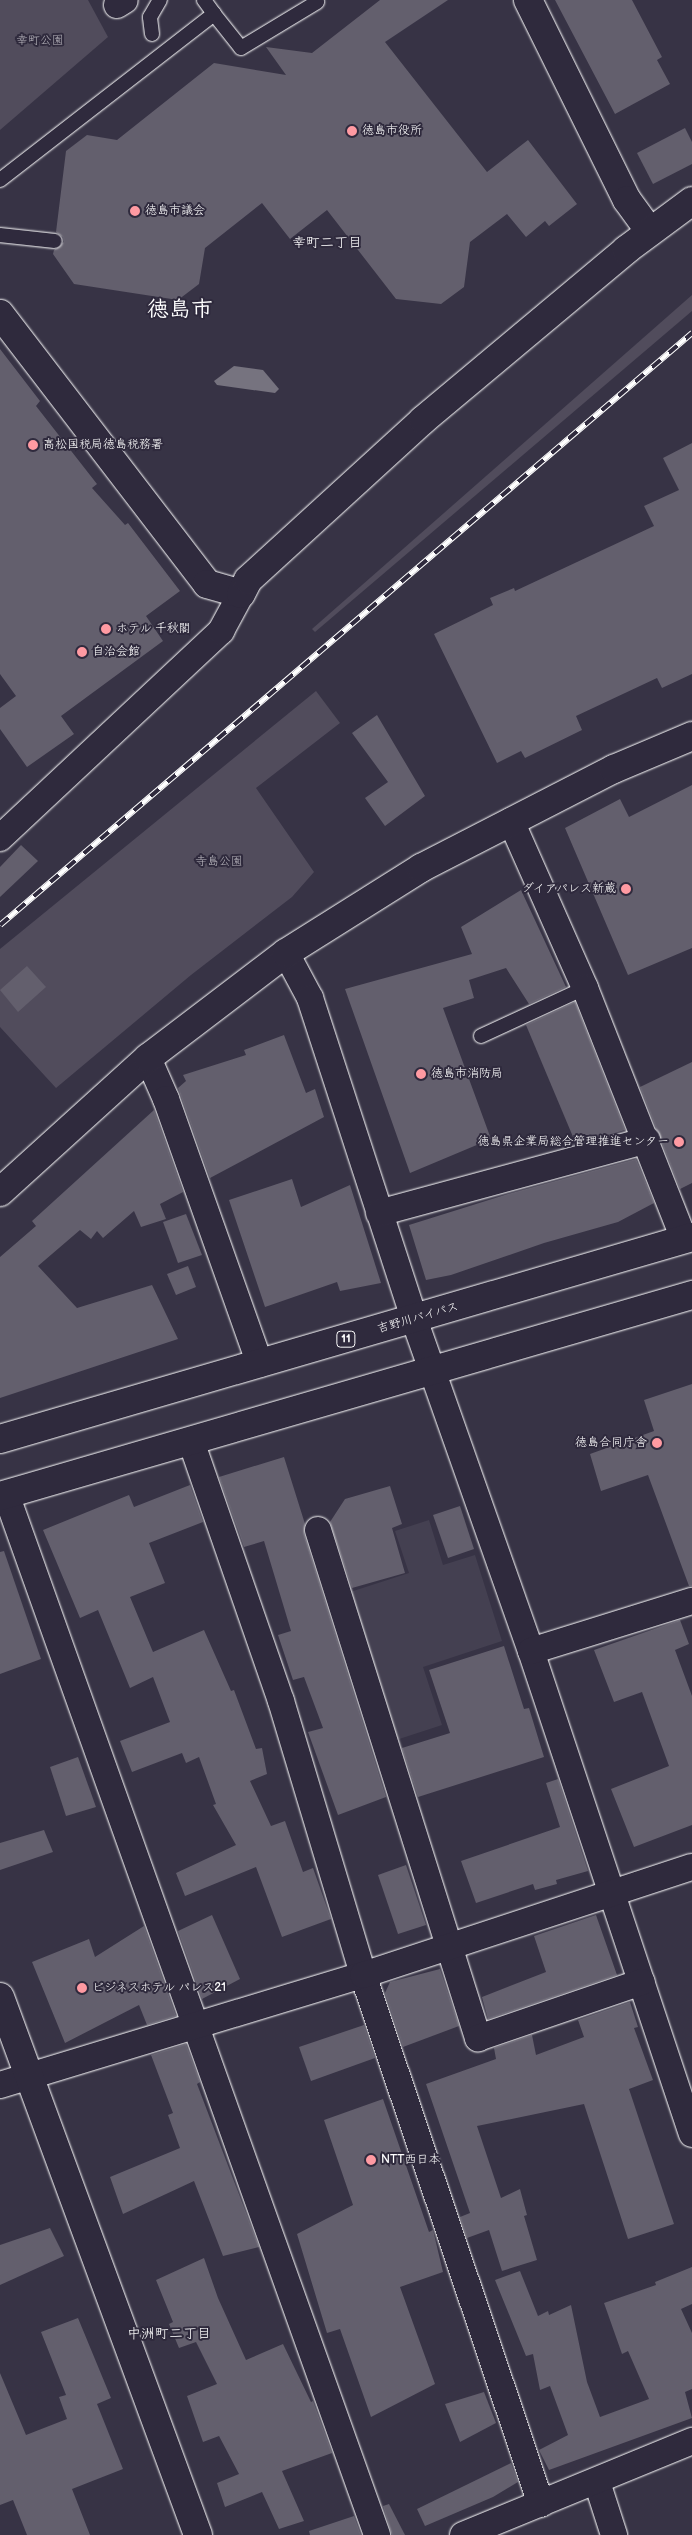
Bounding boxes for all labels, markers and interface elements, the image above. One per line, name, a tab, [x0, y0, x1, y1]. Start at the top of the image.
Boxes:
park label: 幸町公園	[16, 34, 64, 48]
place label: 徳島市役所	[362, 124, 422, 138]
marker: 徳島市役所	[346, 125, 358, 137]
place label: 徳島市議会	[145, 204, 205, 218]
marker: 徳島市議会	[129, 205, 141, 217]
district label: 幸町二丁目	[292, 235, 362, 251]
district label: 徳島市	[147, 297, 213, 323]
place label: 高松国税局徳島税務署	[43, 438, 163, 452]
marker: 高松国税局徳島税務署	[27, 439, 39, 451]
place label: ホテル 千秋閣	[116, 622, 191, 636]
marker: ホテル 千秋閣	[100, 623, 112, 635]
place label: 自治会館	[92, 645, 140, 659]
marker: 自治会館	[76, 646, 88, 658]
park label: 寺島公園	[195, 855, 243, 869]
place label: ダイアパレス新蔵	[520, 882, 616, 896]
marker: ダイアパレス新蔵	[620, 883, 632, 895]
place label: 徳島市消防局	[431, 1067, 503, 1081]
marker: 徳島市消防局	[415, 1068, 427, 1080]
place label: 徳島県企業局総合管理推進センター	[477, 1135, 669, 1149]
marker: 徳島県企業局総合管理推進センター	[673, 1136, 685, 1148]
street label: 吉野川バイパス	[376, 1300, 460, 1336]
road number: 11	[336, 1330, 356, 1348]
place label: 徳島合同庁舎	[575, 1436, 647, 1450]
marker: 徳島合同庁舎	[651, 1437, 663, 1449]
place label: ビジネスホテル パレス21	[92, 1981, 227, 1995]
marker: ビジネスホテル パレス21	[76, 1982, 88, 1994]
place label: NTT西日本	[381, 2153, 440, 2167]
marker: NTT西日本	[365, 2154, 377, 2166]
district label: 中洲町二丁目	[127, 2326, 211, 2342]

